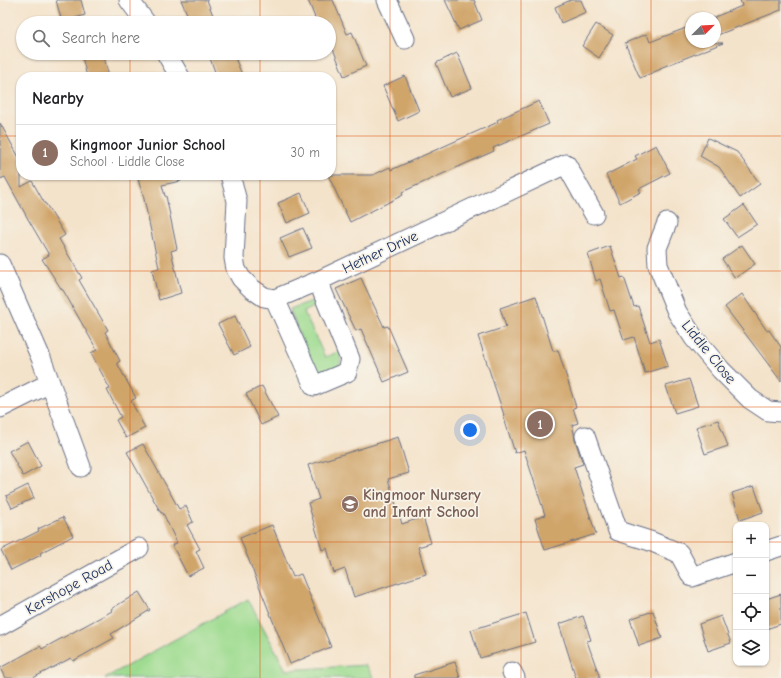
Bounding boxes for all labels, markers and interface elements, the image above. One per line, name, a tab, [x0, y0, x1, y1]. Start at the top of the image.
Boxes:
north arrow	[685, 12, 721, 48]
search box	[16, 16, 336, 60]
icon: search	[30, 27, 52, 49]
text: Search here	[62, 29, 140, 47]
text: Nearby	[32, 89, 83, 108]
text: Kingmoor Junior School	[70, 136, 225, 154]
text: 1	[42, 145, 48, 160]
text: 30 m	[290, 145, 320, 160]
text: School · Liddle Close	[70, 154, 184, 169]
street label: Hether Drive	[339, 226, 421, 277]
street label: Liddle Close	[678, 317, 740, 388]
pin: 1	[527, 409, 553, 439]
your location	[460, 420, 480, 440]
place label: Kingmoor Nursery and Infant School	[363, 486, 481, 521]
school or university icon: Kingmoor Nursery and Infant School	[340, 494, 360, 514]
map controls	[733, 522, 769, 666]
button: +	[733, 522, 769, 558]
street label: Kershope Road	[22, 556, 116, 618]
button: −	[733, 558, 769, 594]
button: locate	[733, 594, 769, 630]
button: layers	[733, 630, 769, 666]

